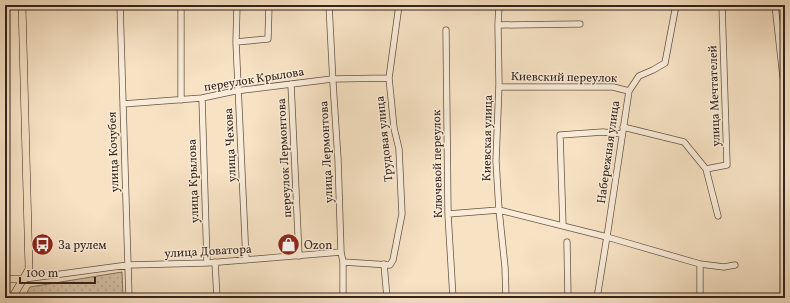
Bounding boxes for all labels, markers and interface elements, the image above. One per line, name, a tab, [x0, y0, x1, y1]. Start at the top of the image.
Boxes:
street label: улица Мечтателей	[705, 45, 725, 147]
street label: переулок Крылова	[203, 64, 306, 96]
street label: Киевский переулок	[511, 69, 618, 87]
street label: Трудовая улица	[373, 95, 397, 183]
street label: Киевская улица	[479, 95, 497, 181]
street label: переулок Лермонтова	[274, 98, 296, 218]
street label: Набережная улица	[594, 99, 624, 205]
street label: улица Лермонтова	[316, 100, 338, 204]
street label: улица Чехова	[221, 107, 241, 182]
street label: Ключевой переулок	[429, 109, 447, 218]
street label: улица Кочубея	[105, 111, 123, 193]
street label: улица Крылова	[185, 139, 203, 223]
bus stop icon: За рулем	[29, 232, 55, 258]
shop icon: Ozon	[276, 232, 302, 258]
place label: За рулем	[58, 238, 107, 254]
place label: Ozon	[304, 238, 332, 254]
street label: улица Доватора	[164, 242, 252, 262]
scale bar	[20, 259, 95, 285]
text: 100 m	[26, 266, 59, 282]

